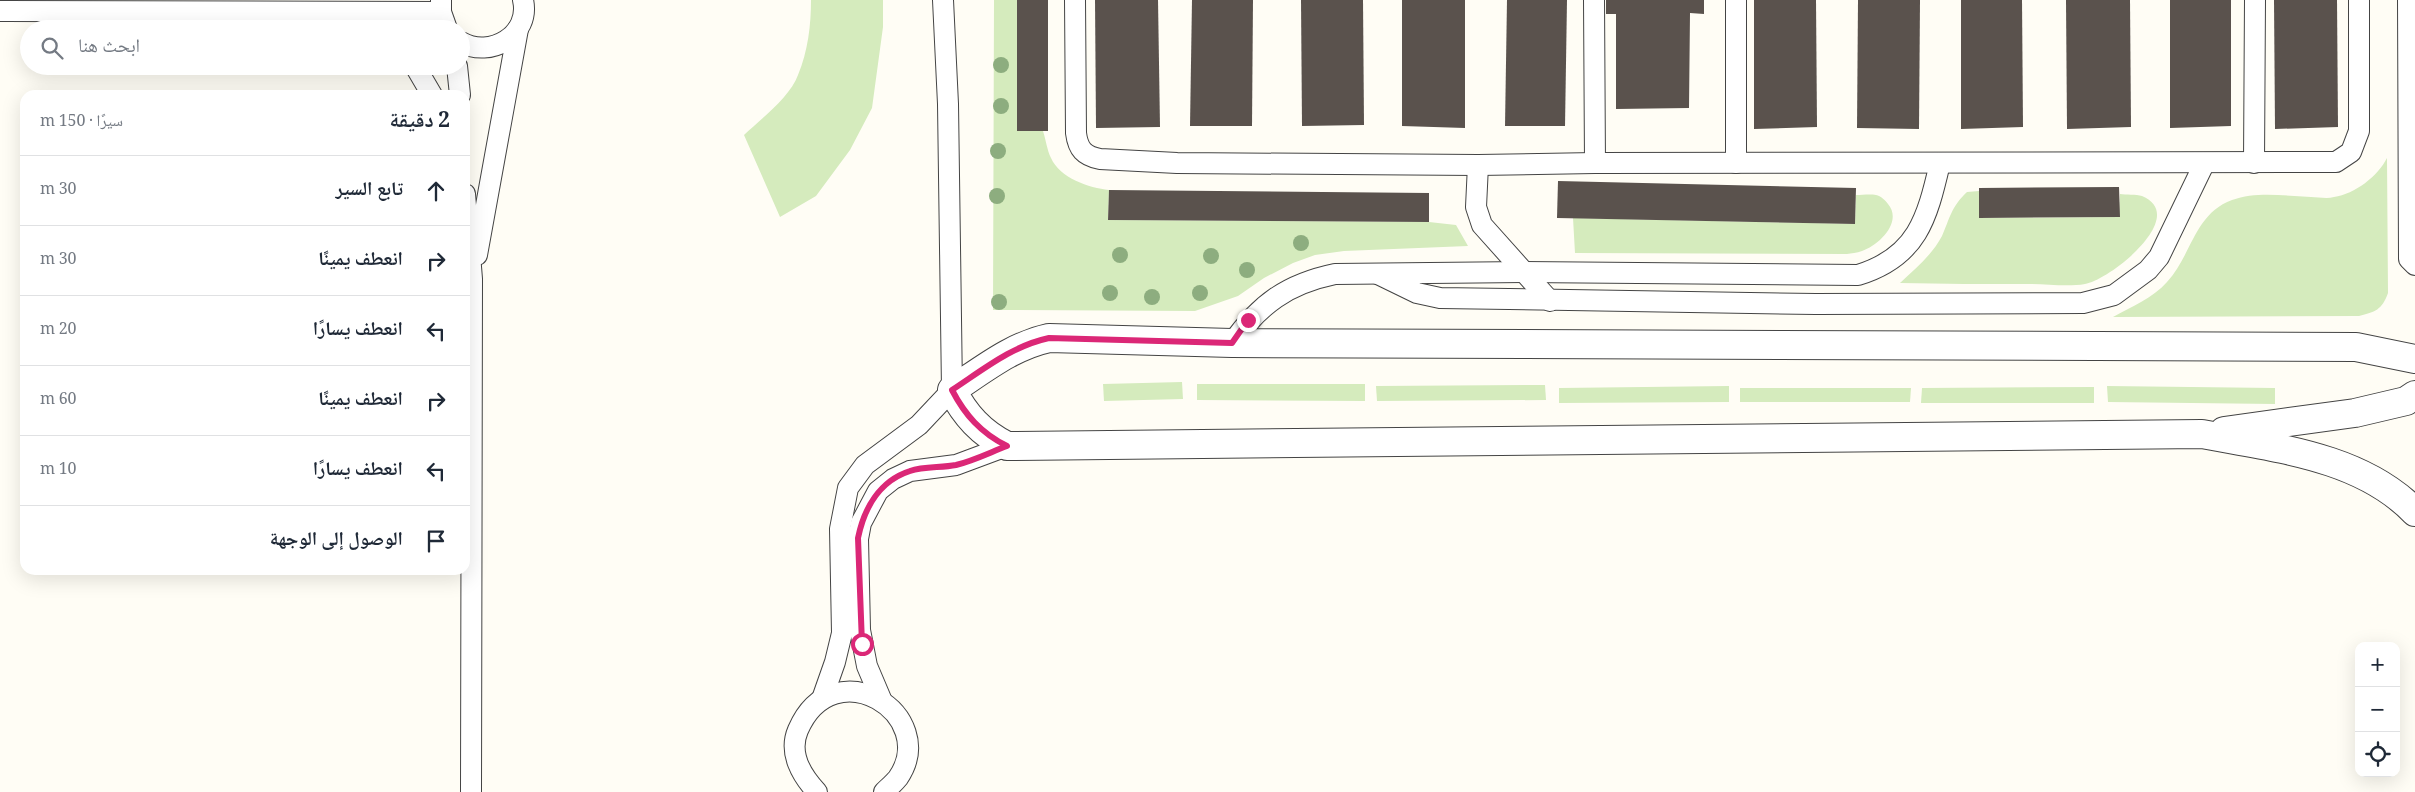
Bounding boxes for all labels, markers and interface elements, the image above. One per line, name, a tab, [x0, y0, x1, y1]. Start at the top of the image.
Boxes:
search box	[20, 20, 470, 75]
text: ابحث هنا	[78, 32, 140, 64]
icon: search	[38, 34, 66, 62]
text: 2 دقيقة	[390, 105, 450, 140]
text: سيرًا · 150 m	[40, 109, 123, 136]
text: تابع السير	[335, 175, 403, 207]
text: 30 m	[40, 177, 77, 204]
icon: ahead	[422, 177, 450, 205]
text: انعطف يمينًا	[318, 245, 403, 277]
text: 30 m	[40, 247, 77, 274]
icon: right	[422, 247, 450, 275]
route end	[1237, 309, 1260, 332]
text: انعطف يسارًا	[313, 315, 403, 347]
text: 20 m	[40, 317, 77, 344]
icon: left	[422, 317, 450, 345]
text: انعطف يمينًا	[318, 385, 403, 417]
text: 60 m	[40, 387, 77, 414]
icon: right	[422, 387, 450, 415]
text: انعطف يسارًا	[313, 455, 403, 487]
text: 10 m	[40, 457, 77, 484]
icon: left	[422, 457, 450, 485]
text: الوصول إلى الوجهة	[270, 525, 403, 557]
icon: arrive	[422, 527, 450, 555]
route start	[851, 633, 874, 656]
map controls	[2355, 642, 2400, 777]
button: +	[2355, 642, 2400, 687]
button: −	[2355, 687, 2400, 732]
button: locate	[2355, 732, 2400, 777]

